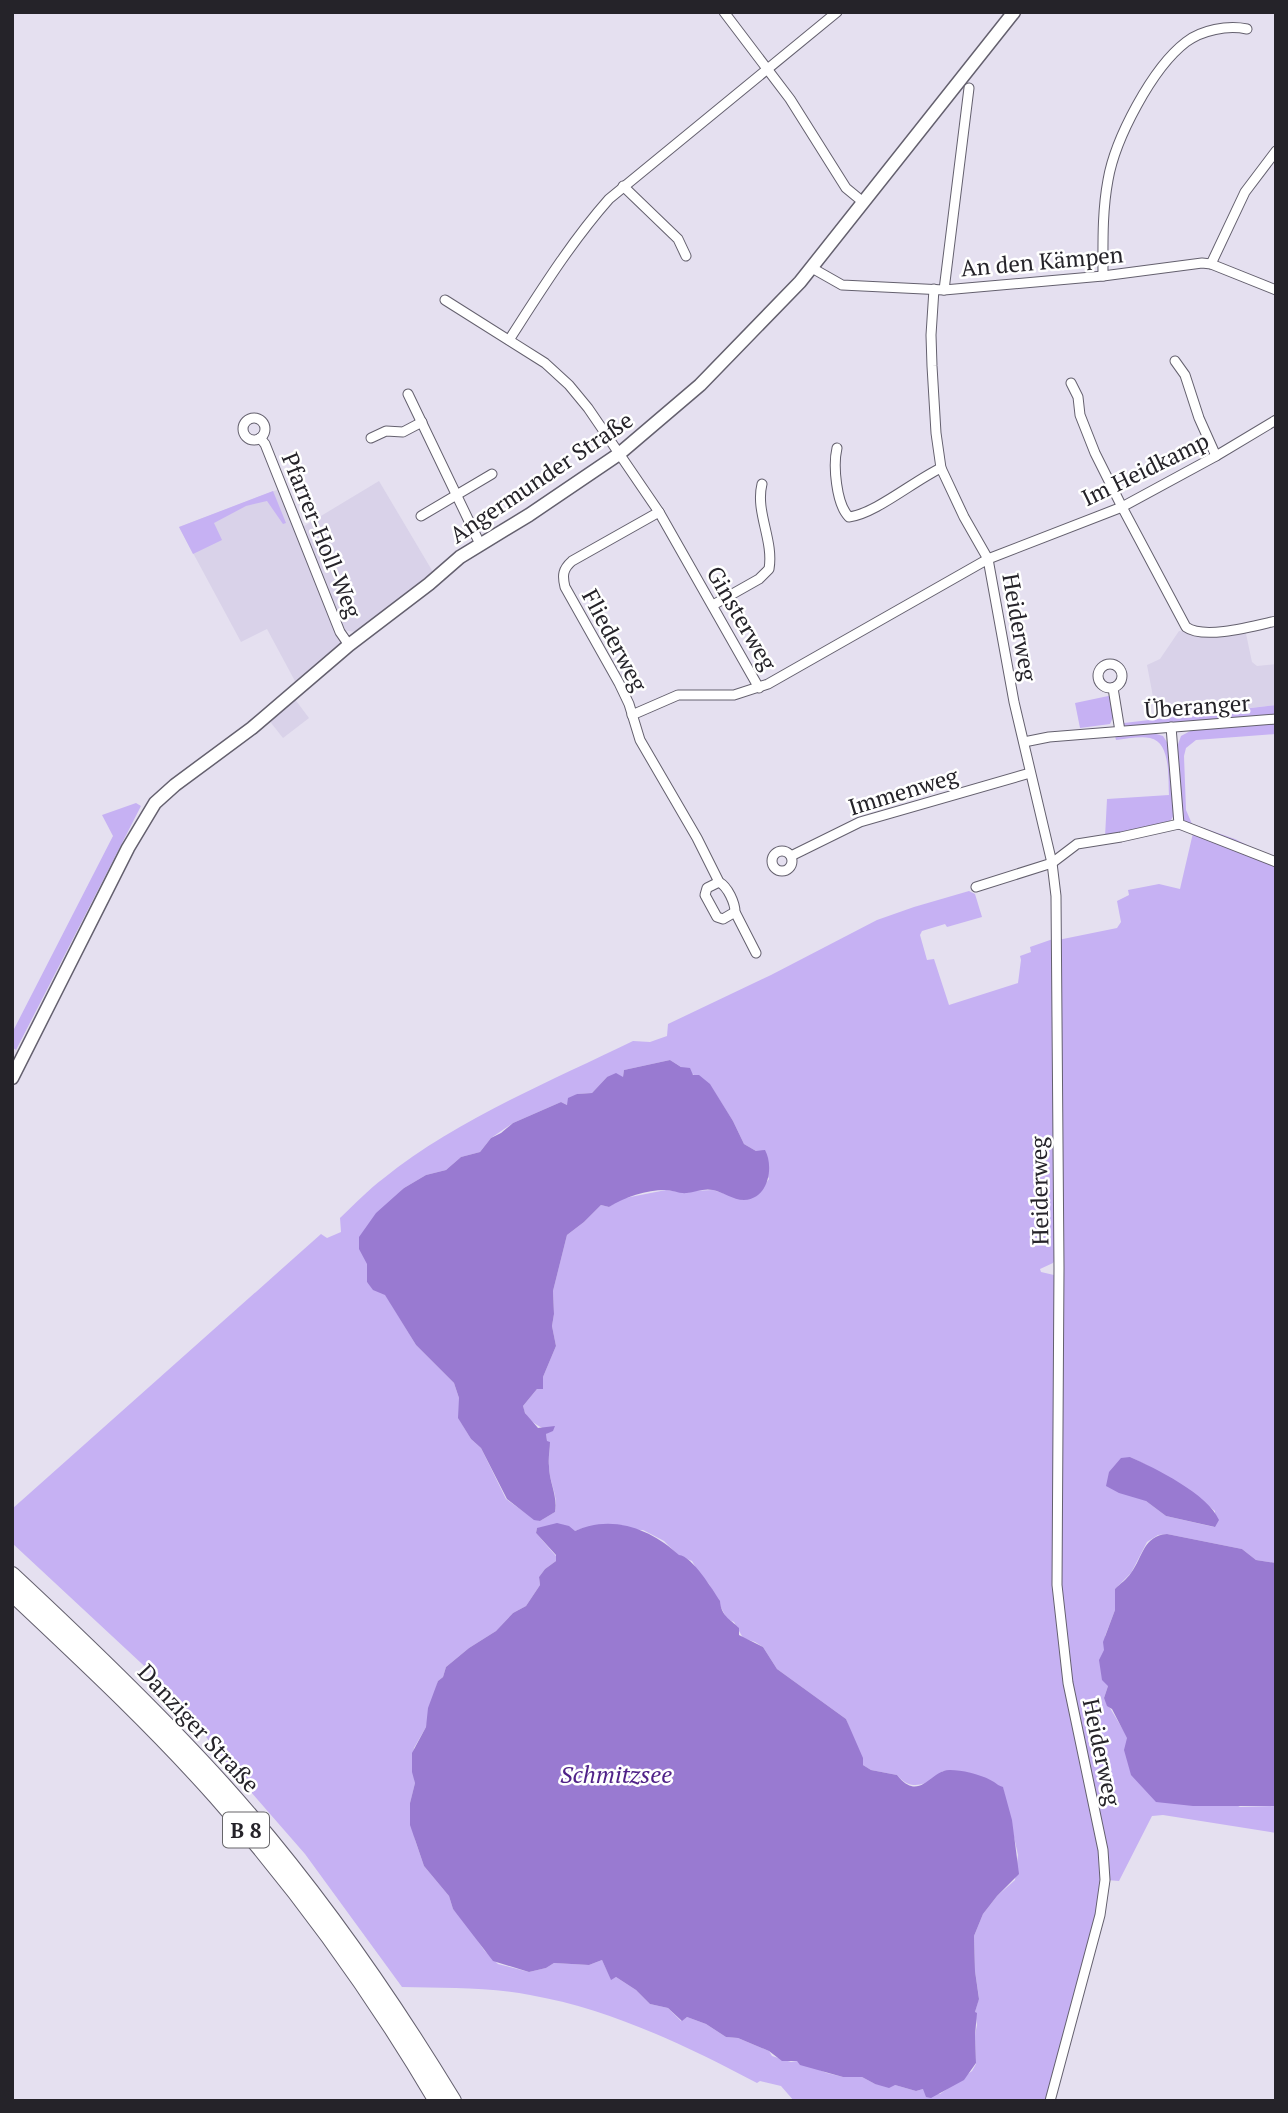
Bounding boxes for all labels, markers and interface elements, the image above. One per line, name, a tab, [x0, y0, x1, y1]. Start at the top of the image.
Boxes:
street label: An den Kämpen	[959, 238, 1125, 284]
street label: Angermunder Straße	[443, 404, 639, 550]
street label: Im Heidkamp	[1076, 425, 1214, 513]
street label: Pfarrer-Holl-Weg	[275, 448, 370, 623]
street label: Ginsterweg	[700, 560, 785, 677]
street label: Heiderweg	[995, 571, 1045, 684]
street label: Fliederweg	[575, 584, 655, 697]
street label: Überanger	[1143, 687, 1251, 725]
street label: Immenweg	[844, 759, 962, 822]
street label: Heiderweg	[1023, 1135, 1055, 1246]
street label: Danziger Straße	[131, 1657, 267, 1799]
street label: Heiderweg	[1076, 1696, 1129, 1809]
water label: Schmitzsee	[560, 1758, 672, 1790]
road number: B 8	[223, 1812, 269, 1848]

